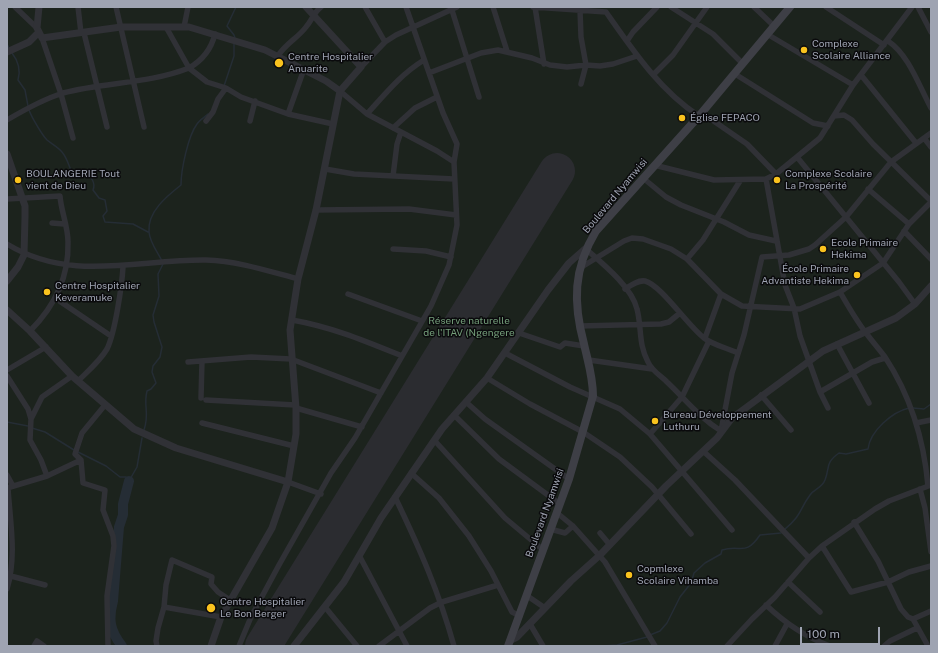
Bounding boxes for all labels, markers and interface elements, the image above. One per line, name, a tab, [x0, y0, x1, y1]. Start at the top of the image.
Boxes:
place label: Complexe Scolaire Alliance	[812, 38, 891, 62]
marker: Complexe Scolaire Alliance	[799, 45, 809, 55]
place label: Centre Hospitalier Anuarite	[288, 51, 373, 74]
marker: Centre Hospitalier Anuarite	[273, 57, 285, 69]
place label: Église FEPACO	[690, 112, 760, 124]
marker: Église FEPACO	[677, 113, 687, 123]
street label: Boulevard Nyamwisi	[580, 156, 650, 236]
place label: BOULANGERIE Tout vient de Dieu	[26, 168, 120, 192]
place label: Complexe Scolaire La Prospérité	[785, 168, 872, 192]
marker: BOULANGERIE Tout vient de Dieu	[13, 175, 23, 185]
marker: Complexe Scolaire La Prospérité	[772, 175, 782, 185]
place label: Ecole Primaire Hekima	[831, 237, 898, 260]
marker: Ecole Primaire Hekima	[818, 244, 828, 254]
place label: École Primaire Advantiste Hekima	[761, 263, 849, 286]
marker: École Primaire Advantiste Hekima	[852, 270, 862, 280]
place label: Centre Hospitalier Keveramuke	[55, 280, 140, 304]
marker: Centre Hospitalier Keveramuke	[42, 287, 52, 297]
park label: Réserve naturelle de l'ITAV (Ngengere	[423, 315, 515, 338]
place label: Bureau Développement Luthuru	[663, 409, 772, 432]
marker: Bureau Développement Luthuru	[650, 416, 660, 426]
street label: Boulevard Nyamwisi	[523, 467, 567, 559]
place label: Copmlexe Scolaire Vihamba	[637, 563, 718, 586]
marker: Copmlexe Scolaire Vihamba	[624, 570, 634, 580]
place label: Centre Hospitalier Le Bon Berger	[220, 596, 305, 620]
marker: Centre Hospitalier Le Bon Berger	[205, 602, 217, 614]
scale bar	[802, 619, 882, 645]
text: 100 m	[807, 627, 840, 641]

